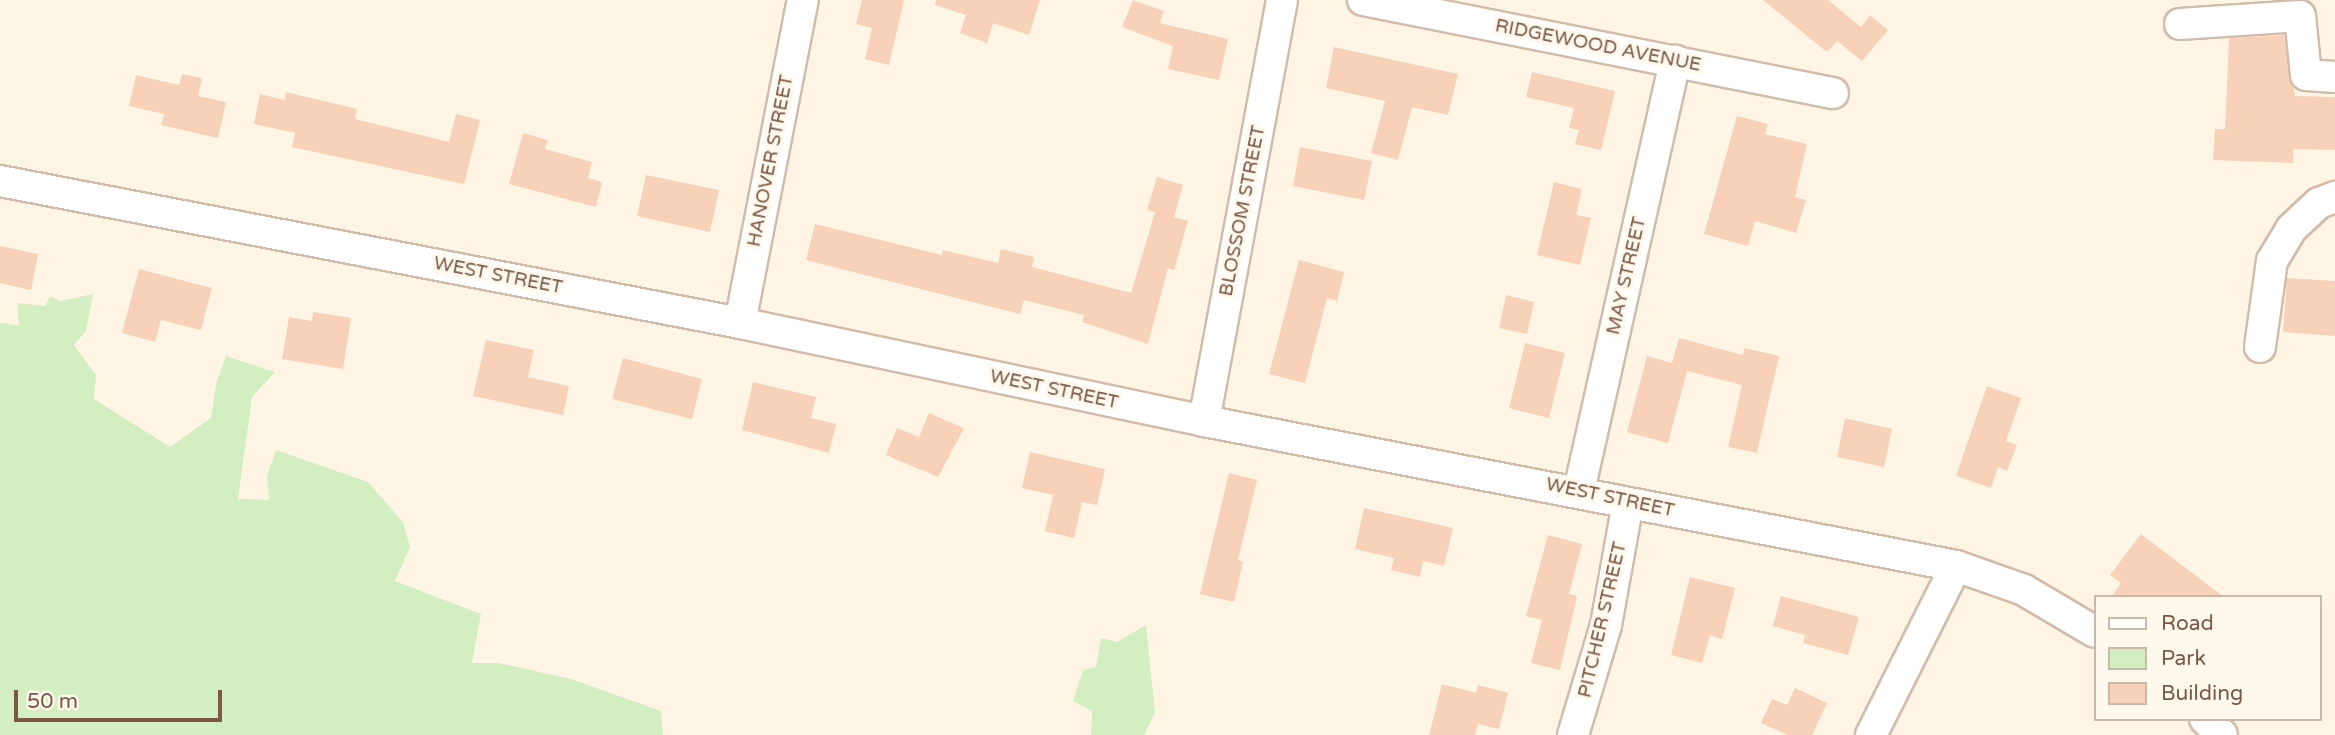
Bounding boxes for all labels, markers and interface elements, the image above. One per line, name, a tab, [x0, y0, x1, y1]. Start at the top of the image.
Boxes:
street label: RIDGEWOOD AVENUE	[1493, 15, 1703, 77]
street label: HANOVER STREET	[743, 73, 799, 249]
street label: BLOSSOM STREET	[1215, 124, 1271, 298]
street label: MAY STREET	[1602, 215, 1652, 337]
street label: WEST STREET	[432, 252, 564, 300]
street label: WEST STREET	[988, 365, 1120, 415]
street label: WEST STREET	[1544, 473, 1676, 523]
street label: PITCHER STREET	[1574, 540, 1632, 700]
legend	[2094, 595, 2321, 721]
text: Road	[2161, 611, 2214, 636]
text: Park	[2161, 646, 2206, 671]
scale bar	[18, 676, 226, 720]
text: Building	[2161, 681, 2243, 706]
text: 50 m	[27, 689, 78, 714]

